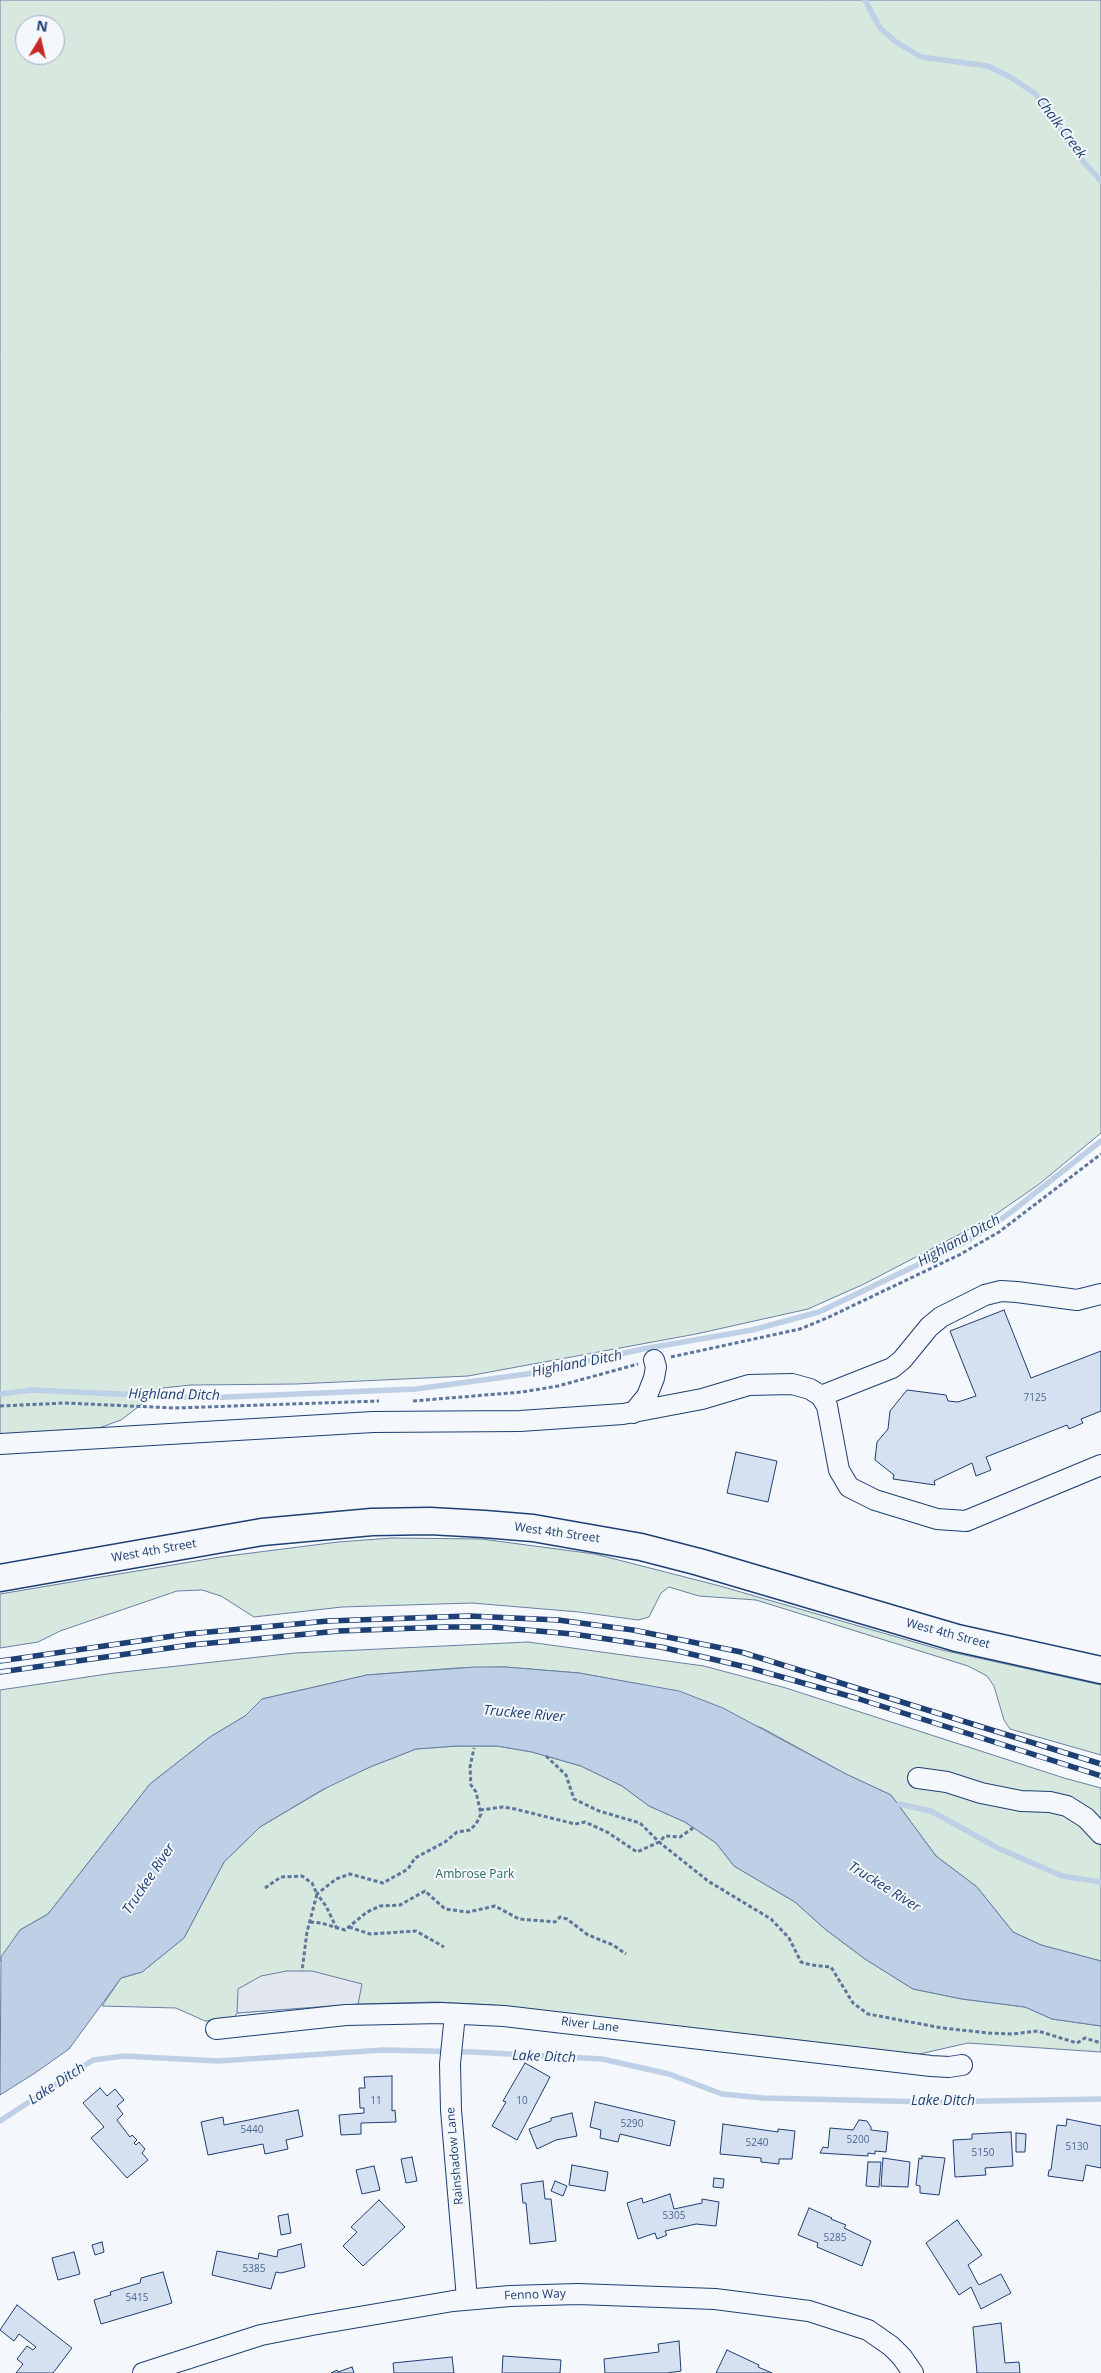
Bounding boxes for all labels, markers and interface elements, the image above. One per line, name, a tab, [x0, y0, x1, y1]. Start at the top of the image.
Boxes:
north arrow	[15, 15, 65, 65]
text: N	[35, 15, 49, 36]
water label: Chalk Creek	[1032, 94, 1090, 162]
water label: Highland Ditch	[915, 1211, 1003, 1271]
water label: Highland Ditch	[530, 1347, 624, 1381]
water label: Highland Ditch	[128, 1386, 220, 1404]
house number: 7125	[1024, 1392, 1046, 1404]
street label: West 4th Street	[513, 1520, 601, 1546]
street label: West 4th Street	[110, 1536, 198, 1566]
street label: West 4th Street	[905, 1616, 991, 1652]
water label: Truckee River	[483, 1702, 565, 1726]
water label: Truckee River	[119, 1840, 179, 1918]
water label: Truckee River	[845, 1858, 923, 1916]
park label: Ambrose Park	[436, 1868, 514, 1882]
street label: River Lane	[560, 2014, 620, 2036]
water label: Lake Ditch	[512, 2047, 576, 2067]
water label: Lake Ditch	[26, 2060, 88, 2108]
water label: Lake Ditch	[911, 2093, 975, 2109]
house number: 11	[370, 2095, 382, 2107]
house number: 10	[516, 2095, 528, 2107]
street label: Rainshadow Lane	[444, 2106, 466, 2206]
house number: 5290	[621, 2118, 643, 2130]
house number: 5440	[241, 2124, 263, 2136]
house number: 5200	[847, 2134, 869, 2146]
house number: 5240	[746, 2137, 768, 2149]
house number: 5130	[1066, 2141, 1088, 2153]
house number: 5150	[972, 2147, 994, 2159]
house number: 5305	[663, 2210, 685, 2222]
house number: 5285	[824, 2232, 846, 2244]
house number: 5385	[243, 2263, 265, 2275]
street label: Fenno Way	[504, 2287, 566, 2303]
house number: 5415	[126, 2292, 148, 2304]

